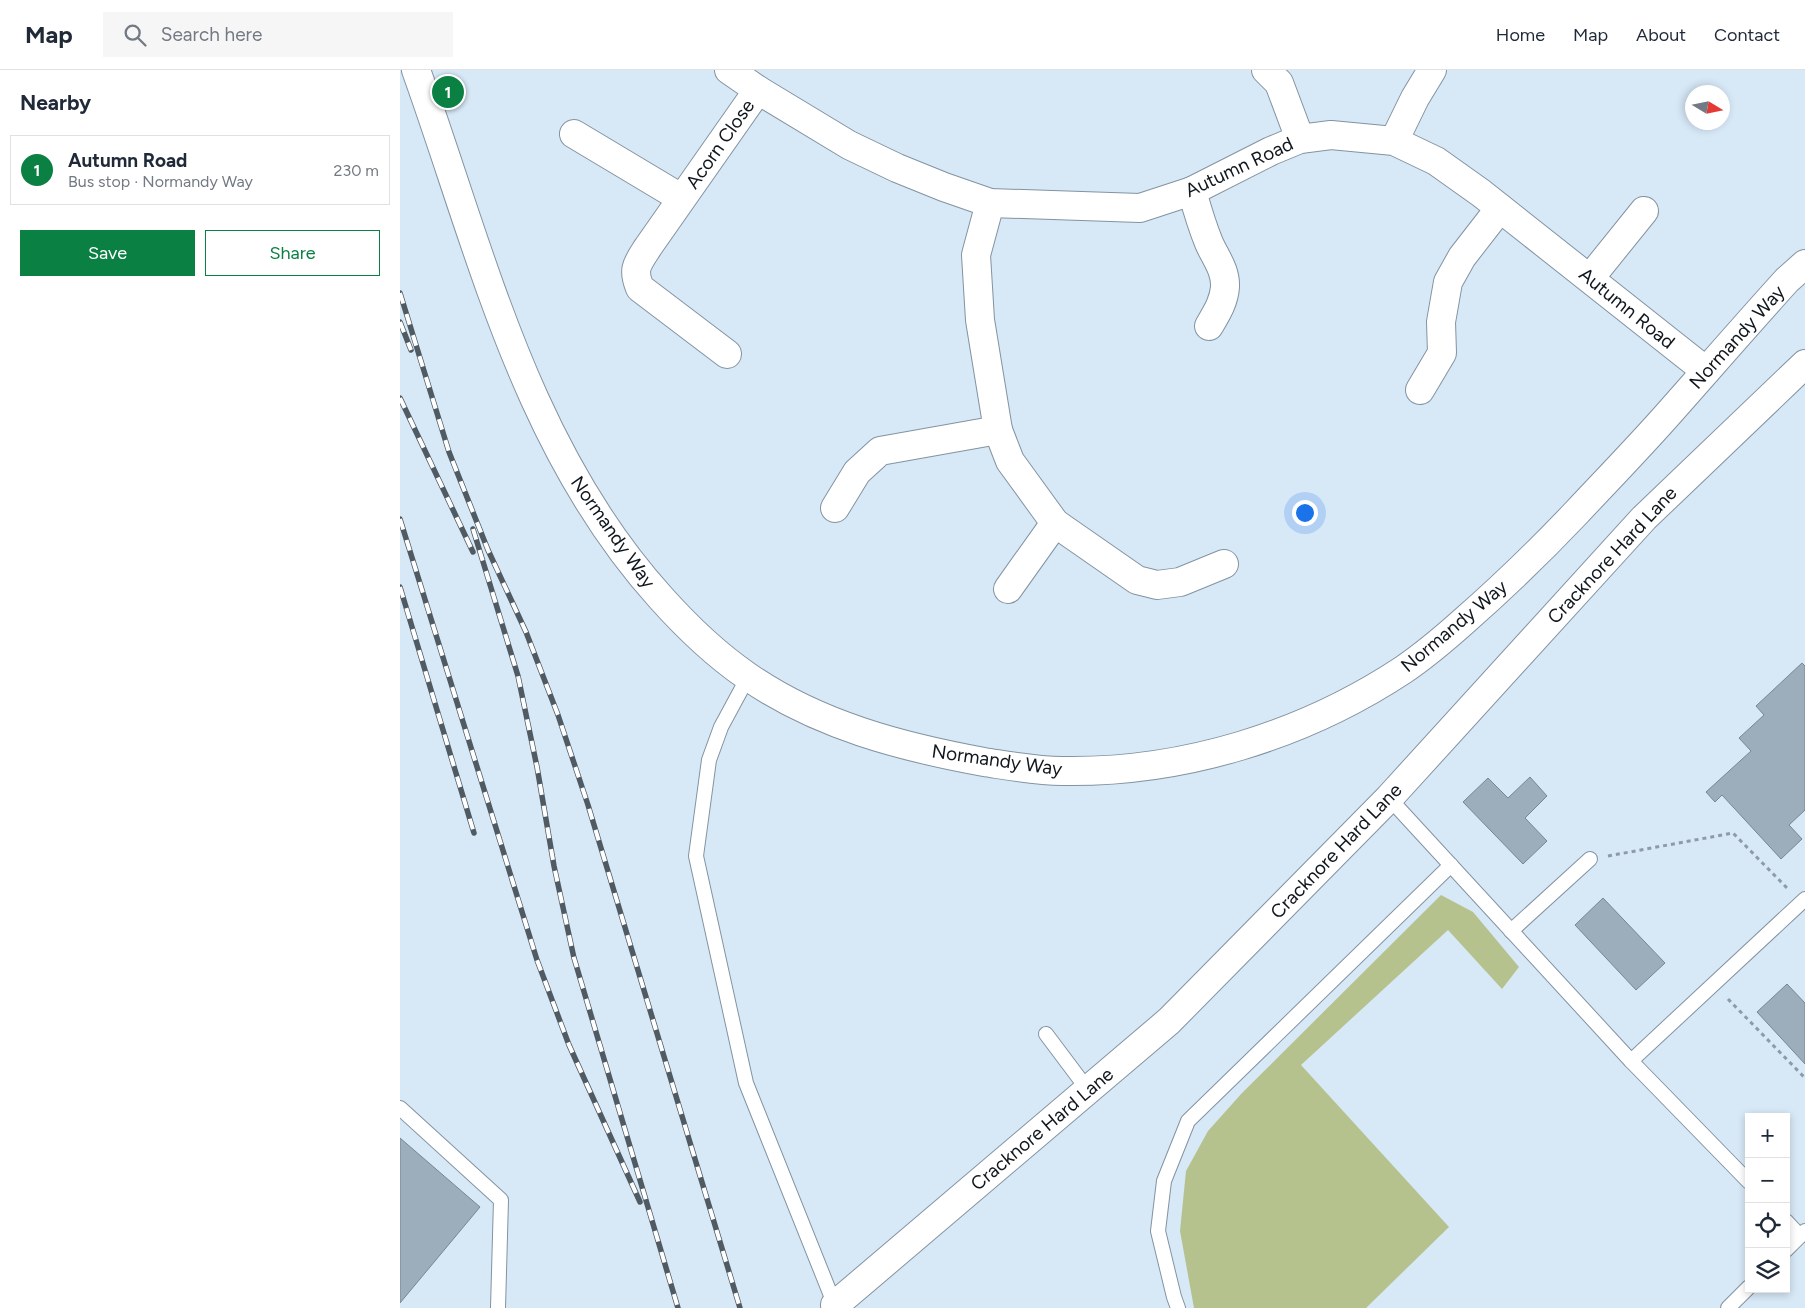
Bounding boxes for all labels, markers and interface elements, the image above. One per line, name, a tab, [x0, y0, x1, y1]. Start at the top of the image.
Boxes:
search box	[103, 12, 453, 57]
text: Map	[25, 20, 73, 49]
icon: search	[121, 21, 149, 49]
text: Search here	[161, 23, 262, 46]
text: Home	[1496, 24, 1545, 46]
text: Map	[1573, 24, 1608, 46]
text: About	[1636, 24, 1686, 46]
text: Contact	[1714, 24, 1780, 46]
pin: 1	[432, 73, 464, 111]
north arrow	[1685, 85, 1730, 130]
text: Nearby	[20, 90, 91, 115]
street label: Acorn Close	[681, 95, 759, 193]
street label: Autumn Road	[1181, 132, 1297, 202]
text: Autumn Road	[68, 149, 187, 172]
text: 1	[34, 161, 40, 180]
text: 230 m	[334, 161, 379, 180]
text: Bus stop · Normandy Way	[68, 172, 253, 191]
button: Save	[20, 230, 195, 276]
button: Share	[205, 230, 380, 276]
street label: Autumn Road	[1575, 262, 1679, 354]
street label: Normandy Way	[1684, 280, 1790, 394]
street label: Normandy Way	[566, 472, 660, 592]
street label: Cracknore Hard Lane	[1542, 482, 1682, 628]
your location	[1292, 500, 1318, 526]
street label: Normandy Way	[1396, 575, 1512, 677]
street label: Normandy Way	[930, 739, 1064, 781]
street label: Cracknore Hard Lane	[1265, 779, 1407, 923]
street label: Cracknore Hard Lane	[966, 1063, 1118, 1195]
map controls	[1745, 1113, 1790, 1293]
button: +	[1745, 1113, 1790, 1158]
button: −	[1745, 1158, 1790, 1203]
button: locate	[1745, 1203, 1790, 1248]
button: layers	[1745, 1248, 1790, 1293]

